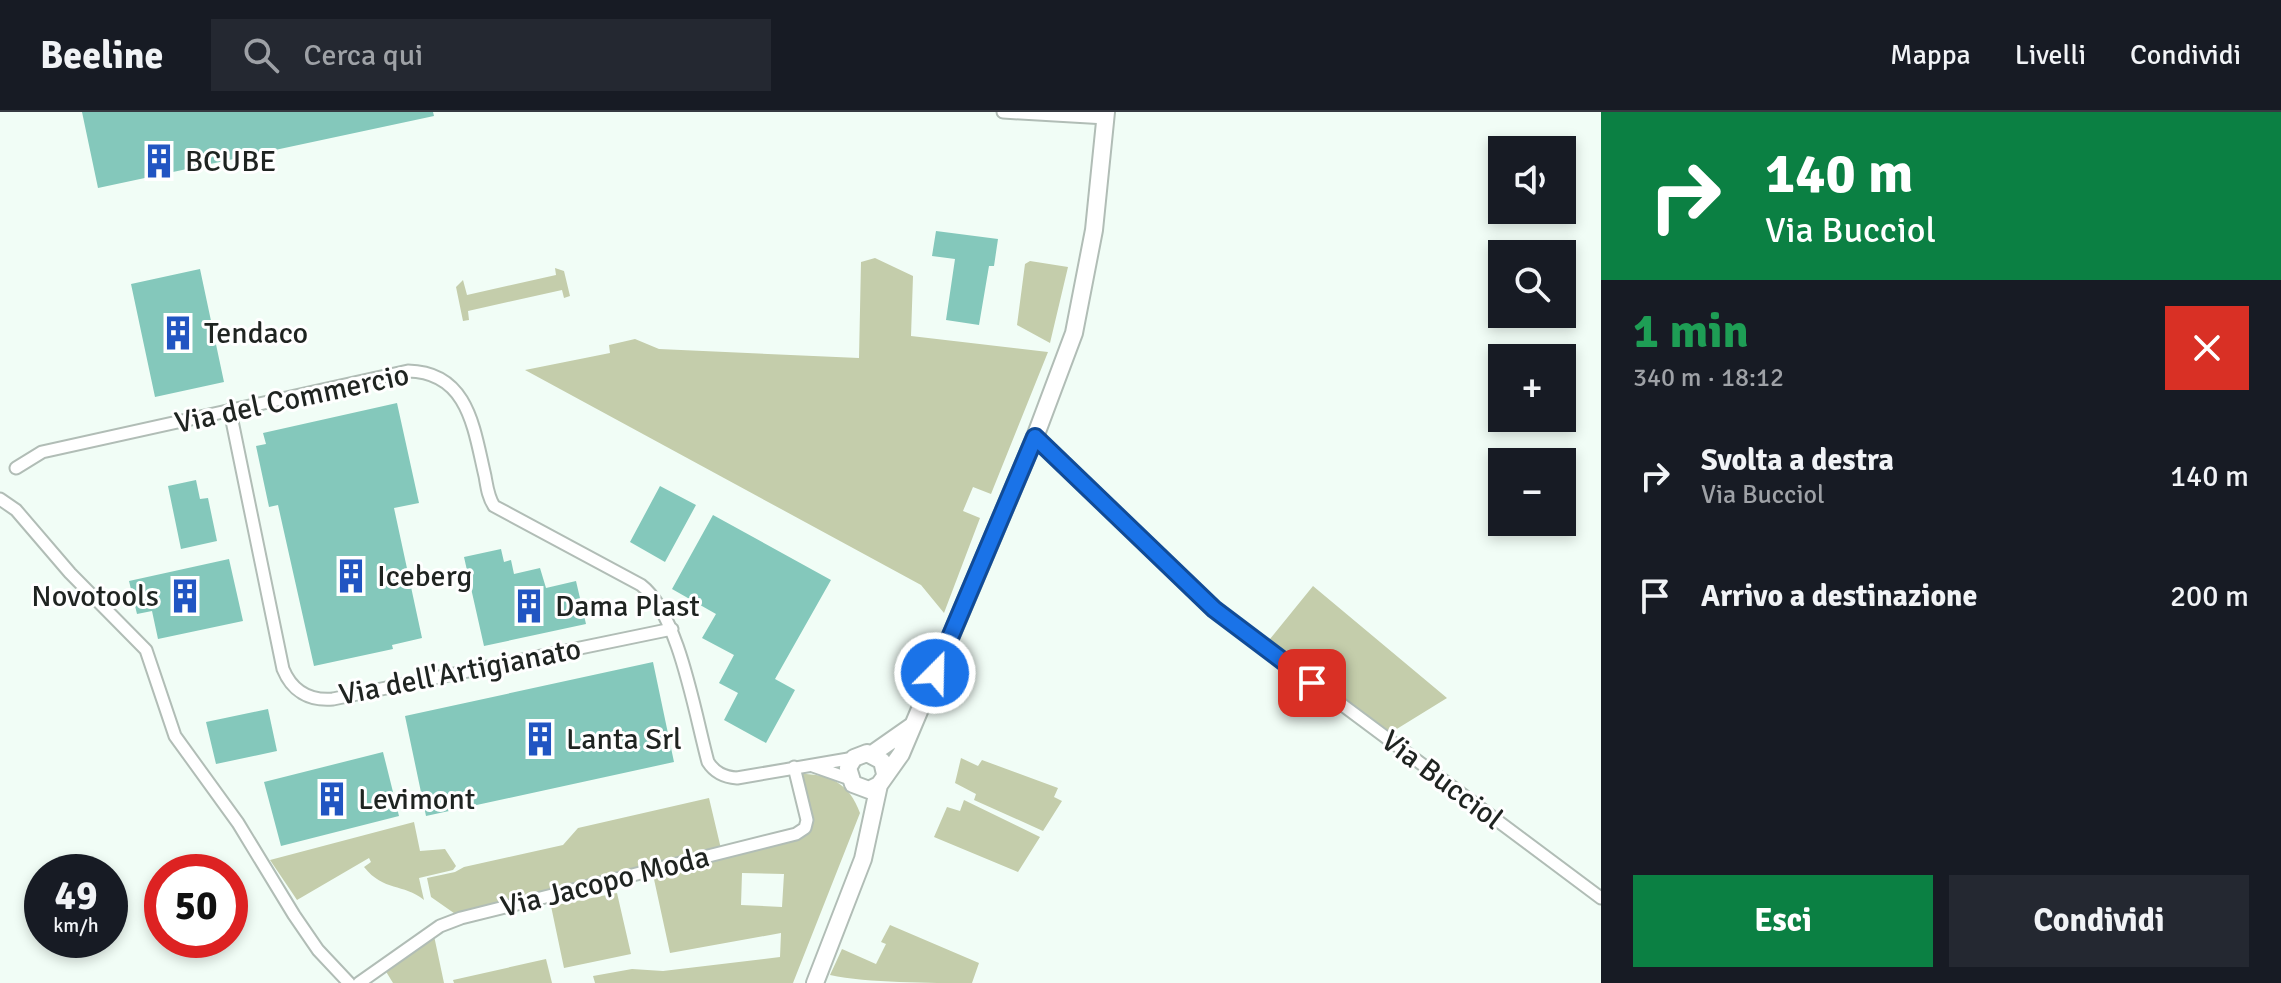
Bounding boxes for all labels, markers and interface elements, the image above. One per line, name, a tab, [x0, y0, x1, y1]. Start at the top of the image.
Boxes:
search box	[211, 19, 771, 91]
text: Beeline	[40, 32, 163, 79]
icon: search	[239, 33, 283, 77]
text: Cerca qui	[303, 37, 423, 74]
text: Mappa	[1890, 38, 1971, 72]
text: Livelli	[2015, 38, 2086, 72]
text: Condividi	[2130, 38, 2241, 72]
map controls	[1488, 136, 1576, 536]
button: sound	[1488, 136, 1576, 224]
text: 140 m	[1765, 139, 1913, 208]
building icon: BCUBE	[140, 142, 178, 180]
place label: BCUBE	[185, 143, 276, 180]
icon: right	[1633, 144, 1737, 248]
text: Via Bucciol	[1765, 208, 1936, 253]
button: search	[1488, 240, 1576, 328]
text: 1 min	[1633, 302, 1749, 361]
button: close	[2165, 306, 2249, 390]
building icon: Tendaco	[159, 314, 197, 352]
place label: Tendaco	[204, 315, 308, 352]
button: +	[1488, 344, 1576, 432]
street label: Via del Commercio	[172, 356, 412, 442]
text: 340 m · 18:12	[1633, 362, 1784, 394]
text: Svolta a destra	[1701, 442, 1894, 479]
button: −	[1488, 448, 1576, 536]
icon: right	[1633, 454, 1677, 498]
text: 140 m	[2170, 458, 2249, 495]
text: Via Bucciol	[1701, 479, 1825, 511]
building icon: Iceberg	[332, 557, 370, 595]
place label: Iceberg	[377, 558, 472, 595]
icon: arrive	[1633, 574, 1677, 618]
building icon: Novotools	[166, 577, 204, 615]
place label: Novotools	[31, 578, 159, 615]
text: Arrivo a destinazione	[1701, 578, 1977, 615]
text: 200 m	[2170, 578, 2249, 615]
building icon: Dama Plast	[510, 587, 548, 625]
place label: Dama Plast	[555, 588, 700, 625]
street label: Via dell'Artigianato	[336, 630, 584, 714]
position arrow	[893, 631, 977, 715]
pin	[1278, 649, 1346, 717]
icon: arrive	[1290, 661, 1334, 705]
building icon: Lanta Srl	[521, 720, 559, 758]
place label: Lanta Srl	[566, 721, 682, 758]
street label: Via Bucciol	[1374, 722, 1510, 838]
building icon: Levimont	[313, 780, 351, 818]
place label: Levimont	[358, 781, 475, 818]
street label: Via Jacopo Moda	[497, 838, 713, 926]
speed limit sign: 50	[144, 854, 248, 958]
text: 49	[54, 871, 98, 921]
button: Esci	[1633, 875, 1933, 967]
button: Condividi	[1949, 875, 2249, 967]
text: km/h	[53, 913, 99, 938]

